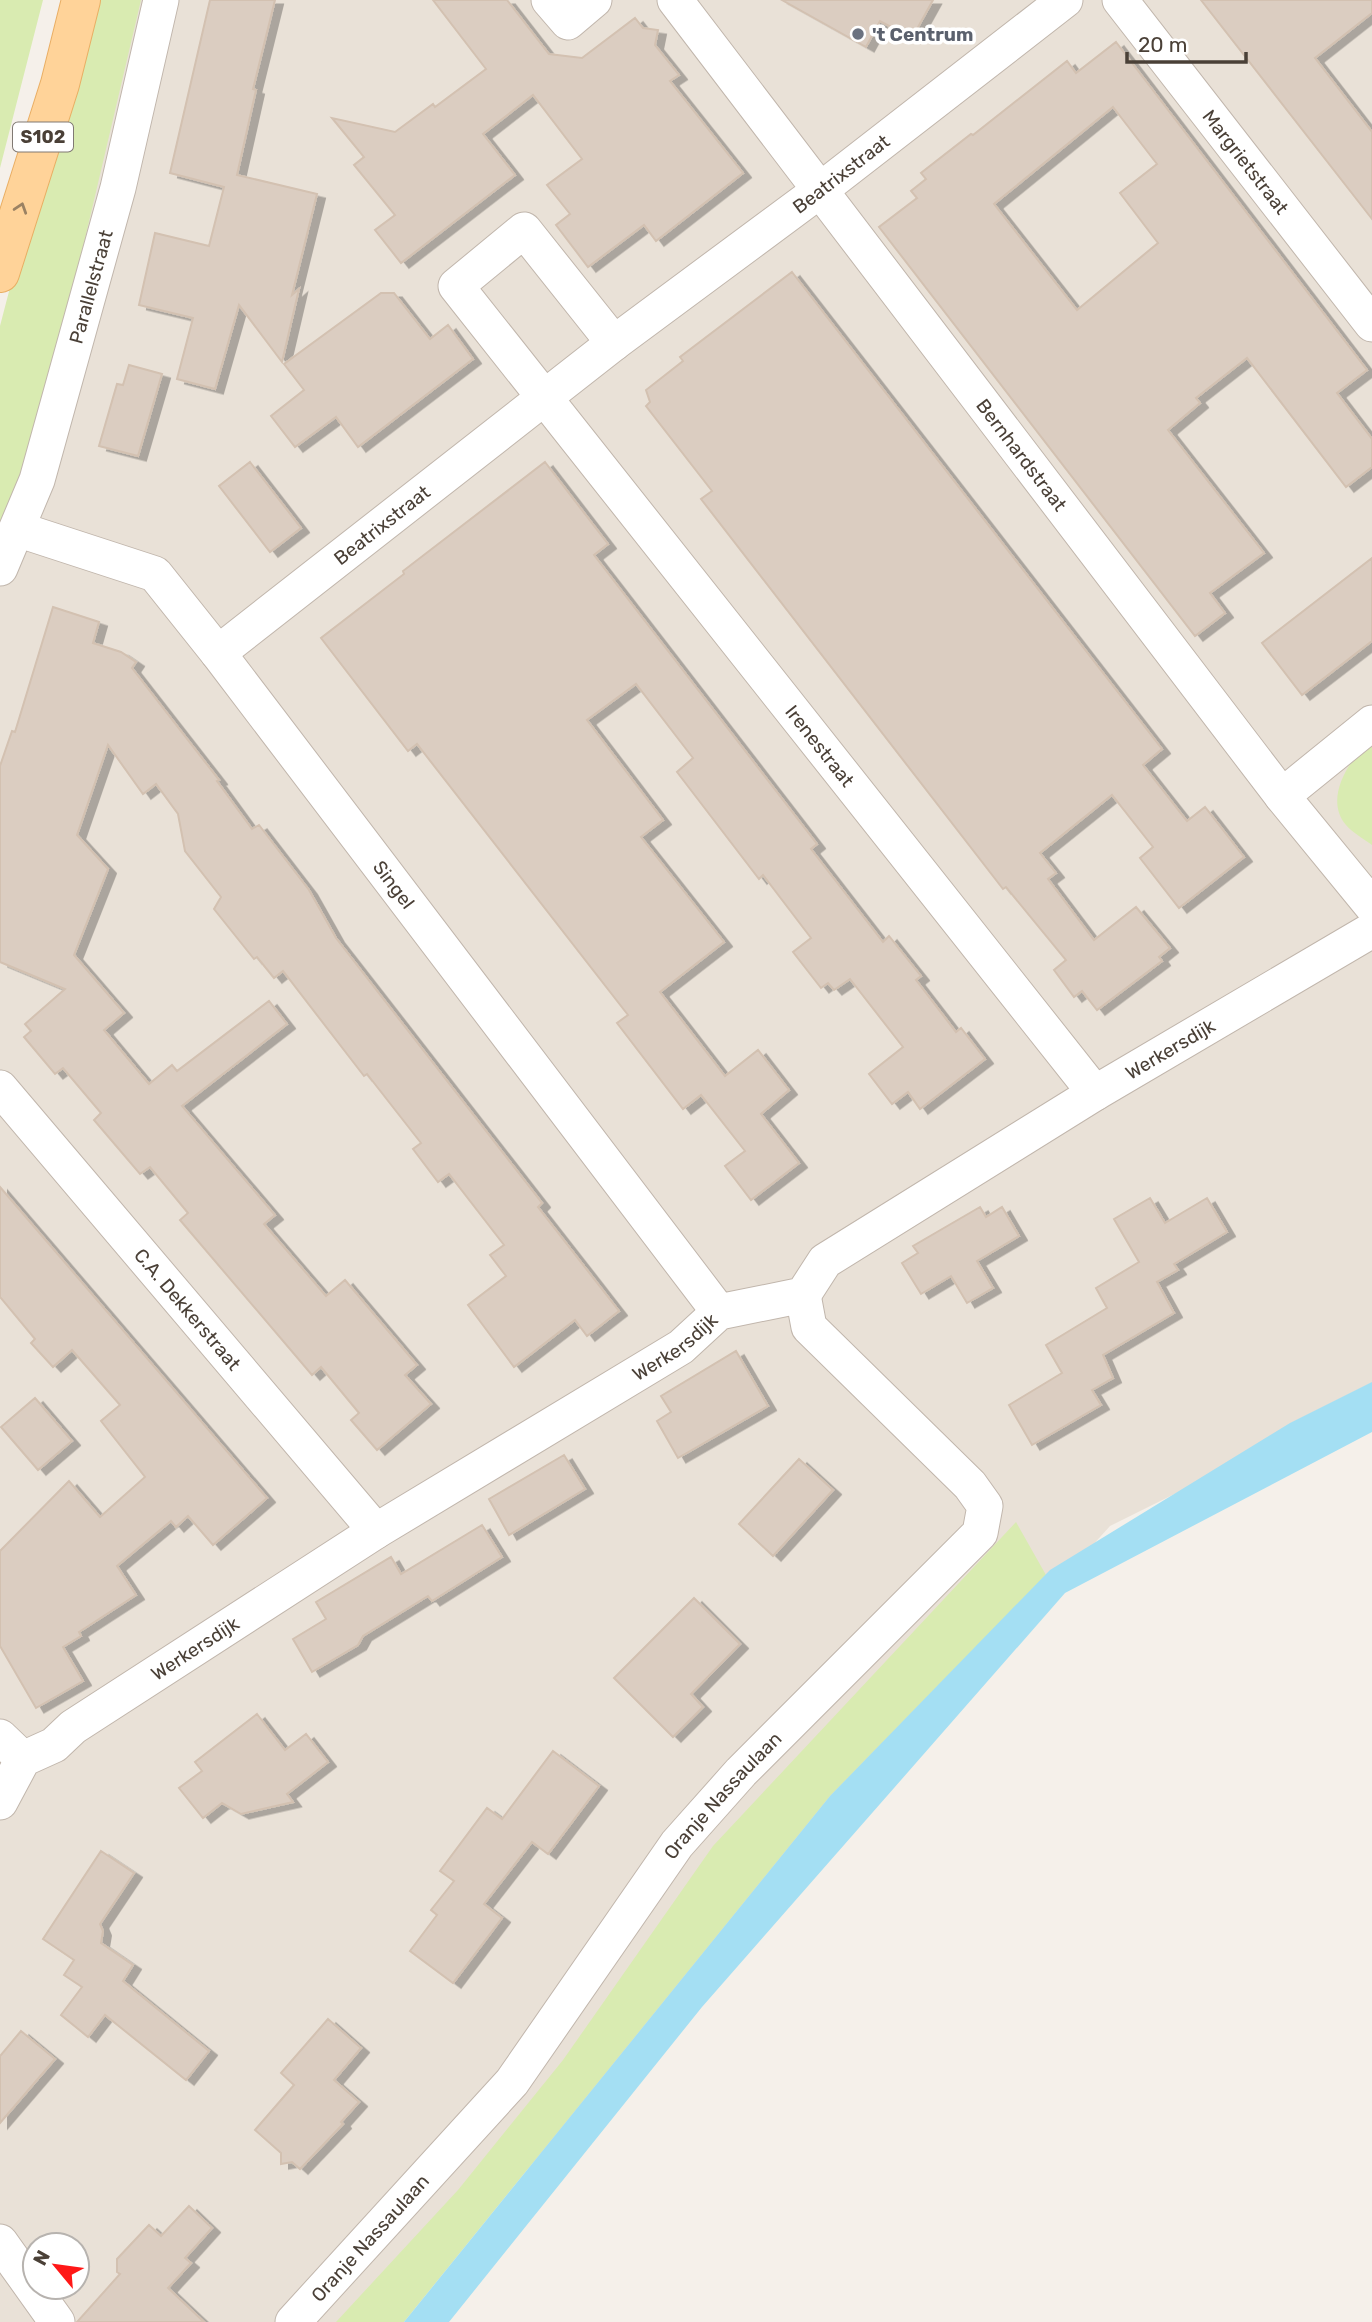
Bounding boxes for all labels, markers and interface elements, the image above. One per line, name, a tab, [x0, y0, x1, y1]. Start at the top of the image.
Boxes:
scale bar	[1127, 21, 1246, 65]
place label: 't Centrum	[872, 23, 973, 46]
marker: 't Centrum	[850, 26, 866, 42]
text: 20 m	[1138, 32, 1187, 57]
street label: Margrietstraat	[1198, 105, 1294, 219]
road number: S102	[13, 122, 73, 152]
street label: Beatrixstraat	[788, 129, 894, 218]
one-way arrow	[12, 202, 27, 214]
street label: Parallelstraat	[64, 227, 117, 346]
street label: Bernhardstraat	[972, 394, 1072, 516]
street label: Beatrixstraat	[329, 480, 435, 570]
street label: Irenestraat	[781, 700, 860, 792]
street label: Singel	[368, 856, 420, 913]
street label: Werkersdijk	[1121, 1013, 1219, 1084]
street label: C.A. Dekkerstraat	[129, 1243, 246, 1375]
street label: Werkersdijk	[628, 1308, 722, 1385]
street label: Werkersdijk	[146, 1611, 243, 1685]
street label: Oranje Nassaulaan	[659, 1727, 786, 1863]
street label: Oranje Nassaulaan	[306, 2169, 434, 2306]
north arrow	[21, 2231, 91, 2301]
text: N	[28, 2246, 55, 2270]

